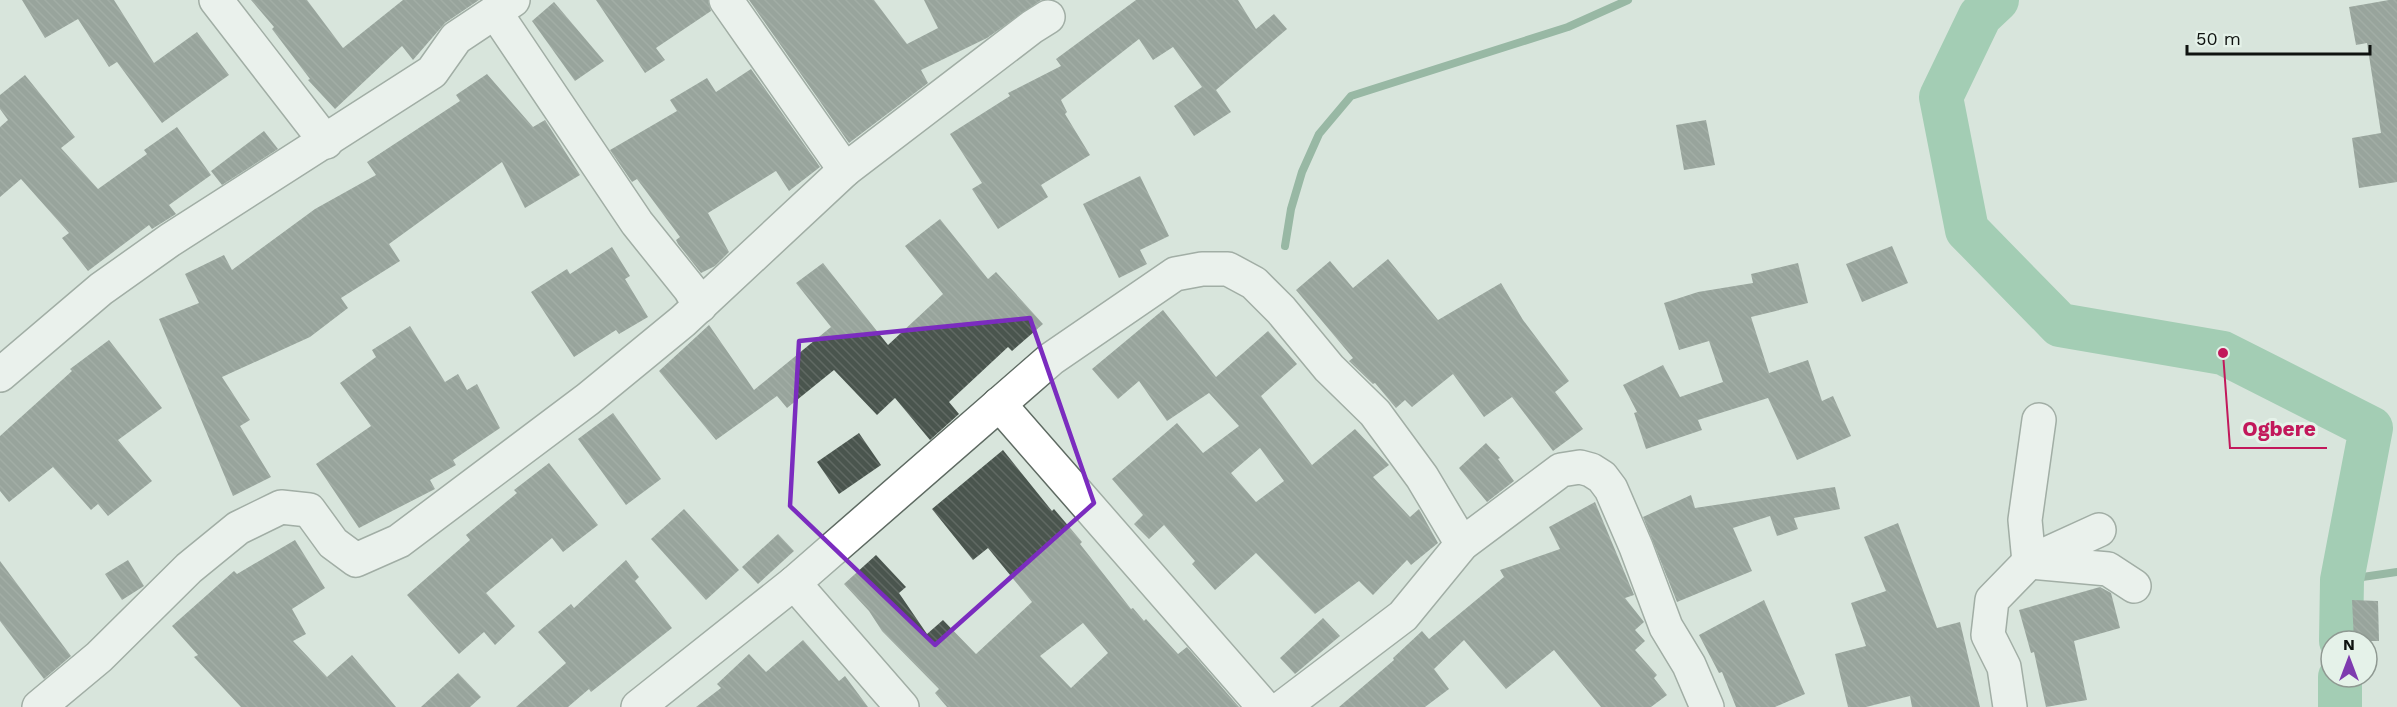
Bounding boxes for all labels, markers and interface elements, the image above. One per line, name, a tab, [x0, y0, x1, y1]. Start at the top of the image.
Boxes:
scale bar	[2187, 18, 2370, 56]
text: 50 m	[2196, 28, 2241, 49]
callout: Ogbere	[2230, 409, 2327, 448]
text: Ogbere	[2242, 416, 2316, 441]
north arrow	[2319, 629, 2379, 689]
text: N	[2343, 635, 2355, 654]

